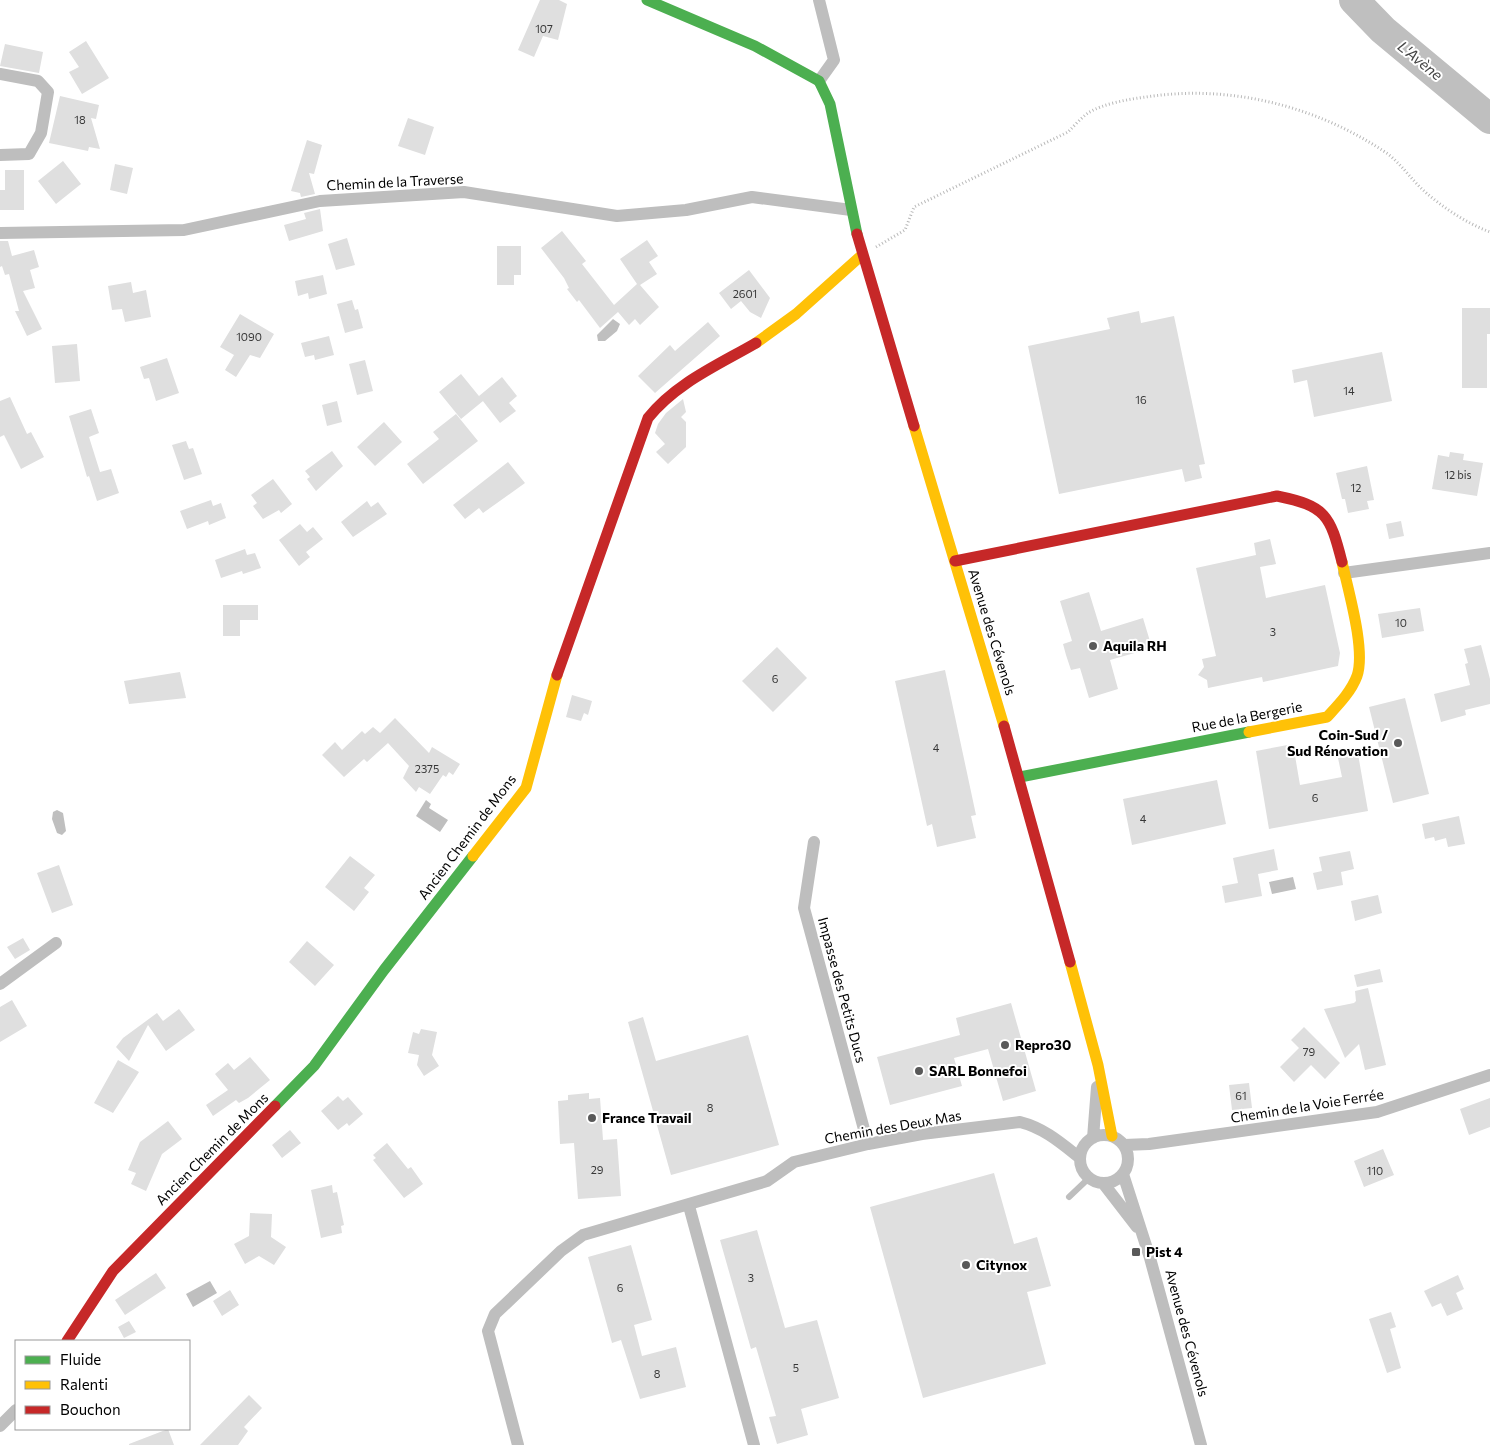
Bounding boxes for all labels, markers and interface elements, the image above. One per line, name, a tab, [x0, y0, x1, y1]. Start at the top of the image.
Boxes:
house number: 107	[535, 22, 553, 35]
water label: L'Avène	[1395, 37, 1447, 84]
house number: 18	[74, 113, 86, 126]
street label: Chemin de la Traverse	[326, 169, 464, 194]
house number: 2601	[733, 287, 757, 300]
house number: 1090	[236, 330, 262, 343]
house number: 14	[1343, 384, 1355, 397]
house number: 16	[1135, 393, 1147, 406]
house number: 12 bis	[1444, 468, 1472, 481]
house number: 12	[1351, 481, 1361, 494]
street label: Avenue des Cévenols	[965, 567, 1020, 697]
house number: 10	[1395, 616, 1407, 629]
house number: 3	[1270, 625, 1276, 638]
place label: Aquila RH	[1103, 637, 1167, 654]
marker: Aquila RH	[1087, 640, 1099, 652]
house number: 6	[772, 672, 779, 685]
street label: Rue de la Bergerie	[1190, 697, 1304, 736]
place label: Coin-Sud / Sud Rénovation	[1287, 726, 1389, 759]
marker: Coin-Sud / Sud Rénovation	[1392, 737, 1404, 749]
house number: 4	[933, 741, 940, 754]
house number: 2375	[415, 762, 439, 775]
street label: Ancien Chemin de Mons	[414, 771, 519, 903]
house number: 6	[1312, 791, 1319, 804]
house number: 4	[1140, 812, 1147, 825]
street label: Impasse des Petits Ducs	[815, 915, 870, 1065]
place label: Repro30	[1015, 1036, 1071, 1053]
marker: Repro30	[999, 1039, 1011, 1051]
house number: 79	[1303, 1045, 1316, 1058]
place label: SARL Bonnefoi	[929, 1062, 1027, 1079]
marker: SARL Bonnefoi	[913, 1065, 925, 1077]
street label: Chemin de la Voie Ferrée	[1229, 1085, 1385, 1126]
street label: Ancien Chemin de Mons	[152, 1089, 271, 1208]
house number: 61	[1235, 1089, 1247, 1102]
house number: 8	[707, 1101, 714, 1114]
street label: Chemin des Deux Mas	[823, 1106, 963, 1147]
place label: France Travail	[602, 1109, 691, 1126]
marker: France Travail	[586, 1112, 598, 1124]
house number: 29	[591, 1163, 604, 1176]
house number: 110	[1367, 1164, 1383, 1177]
place label: Pist 4	[1146, 1243, 1183, 1260]
marker: Pist 4	[1130, 1246, 1142, 1258]
place label: Citynox	[976, 1256, 1027, 1273]
marker: Citynox	[960, 1259, 972, 1271]
street label: Avenue des Cévenols	[1162, 1267, 1213, 1398]
house number: 3	[748, 1271, 754, 1284]
house number: 6	[617, 1281, 624, 1294]
legend	[15, 1340, 190, 1430]
text: Fluide	[60, 1350, 101, 1368]
house number: 5	[793, 1361, 799, 1374]
house number: 8	[654, 1367, 661, 1380]
text: Ralenti	[60, 1375, 108, 1393]
text: Bouchon	[60, 1400, 121, 1418]

